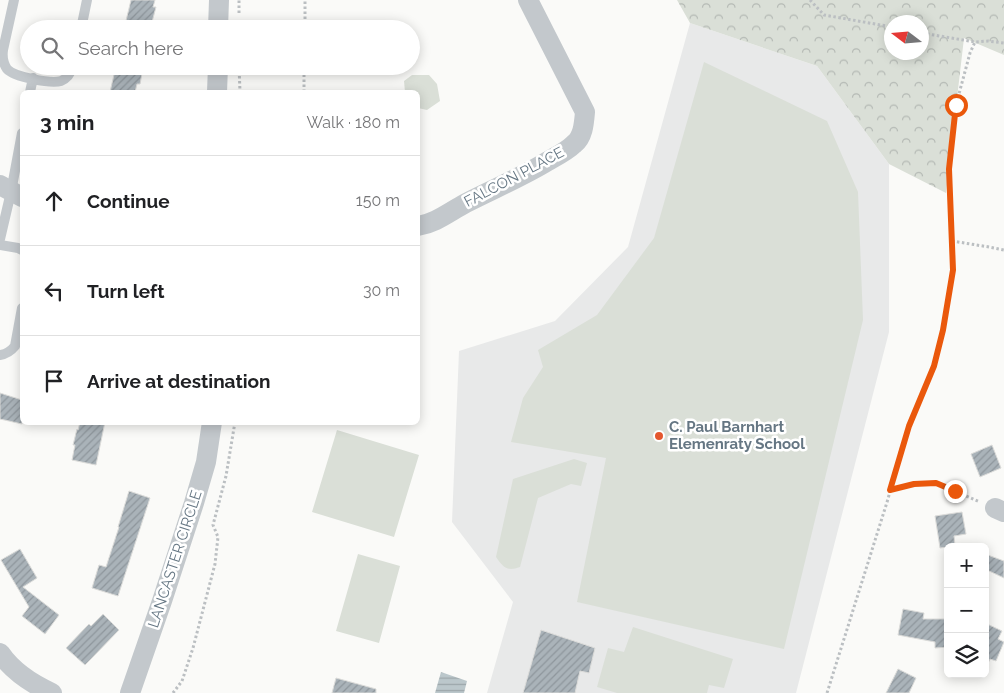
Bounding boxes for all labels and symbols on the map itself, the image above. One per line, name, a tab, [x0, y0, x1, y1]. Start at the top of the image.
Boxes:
north arrow	[884, 15, 929, 60]
route start	[945, 94, 968, 117]
street label: FALCON PLACE	[461, 143, 567, 211]
place label: C. Paul Barnhart Elemenraty School	[669, 418, 805, 453]
marker: C. Paul Barnhart Elemenraty School	[653, 430, 665, 442]
route end	[944, 480, 967, 503]
street label: LANCASTER CIRCLE	[144, 488, 206, 630]

